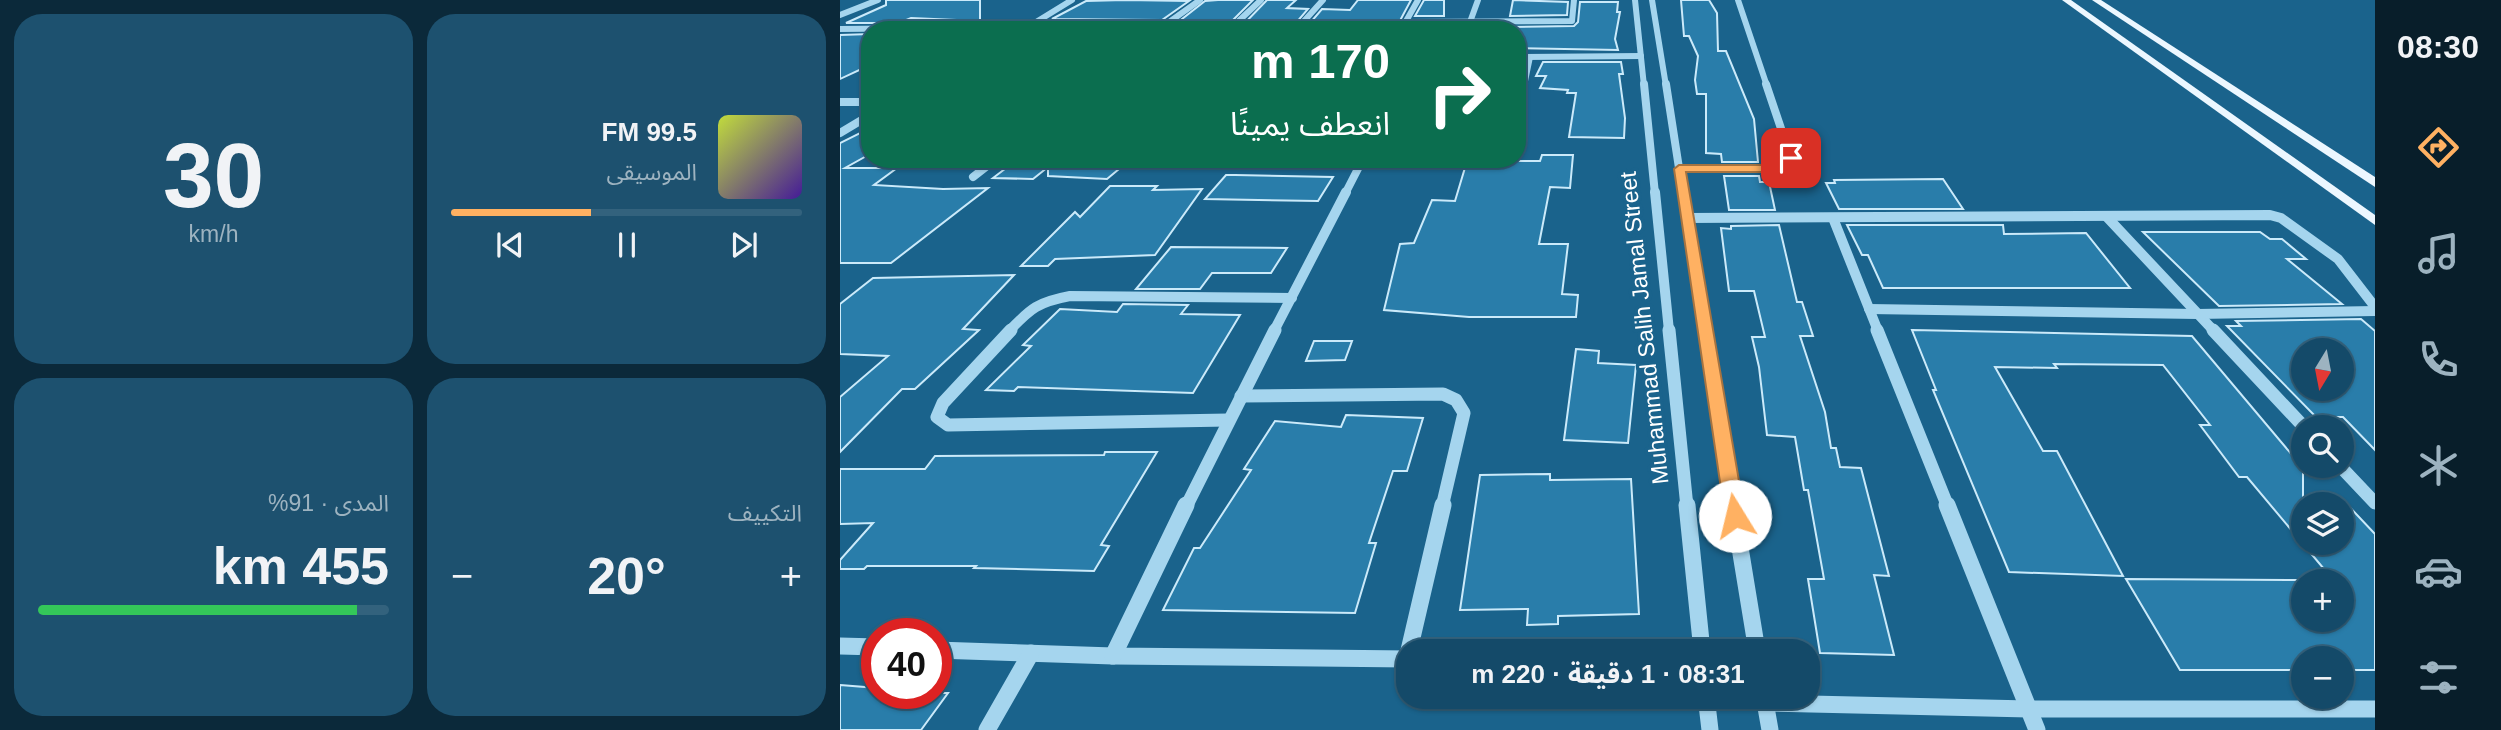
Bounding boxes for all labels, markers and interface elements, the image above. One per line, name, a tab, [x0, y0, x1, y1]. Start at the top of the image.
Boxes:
text: 08:30	[2397, 29, 2479, 65]
text: 170 m	[1251, 34, 1390, 88]
icon: right	[1414, 49, 1505, 140]
text: انعطف يمينًا	[1230, 106, 1390, 142]
text: 99.5 FM	[602, 117, 697, 147]
icon: directions	[2414, 123, 2463, 172]
text: 30	[163, 125, 264, 226]
pin	[1761, 128, 1821, 188]
icon: arrive	[1772, 139, 1810, 177]
text: الموسيقى	[606, 159, 697, 185]
street label: Muhammad Salih Jamal Street	[1615, 170, 1673, 486]
text: km/h	[189, 221, 238, 247]
icon: previous	[491, 226, 529, 264]
icon: pause	[608, 226, 646, 264]
icon: next	[725, 226, 763, 264]
icon: music	[2414, 229, 2463, 278]
icon: phone	[2414, 335, 2463, 384]
north arrow	[2291, 338, 2354, 401]
map controls	[2291, 338, 2354, 709]
button: search	[2291, 415, 2354, 478]
icon: climate	[2414, 441, 2463, 490]
position arrow	[1698, 479, 1772, 553]
text: المدى · 91%	[268, 490, 389, 516]
button: layers	[2291, 492, 2354, 555]
text: التكييف	[728, 500, 802, 526]
text: 455 km	[213, 537, 389, 595]
text: 20°	[587, 547, 666, 605]
icon: car	[2414, 547, 2463, 596]
text: −	[451, 555, 473, 597]
text: +	[780, 555, 802, 597]
button: +	[2291, 569, 2354, 632]
speed limit sign: 40	[861, 618, 952, 709]
button: −	[2291, 646, 2354, 709]
icon: filters	[2414, 653, 2463, 702]
text: 08:31 · 1 دقيقة · 220 m	[1471, 659, 1745, 689]

